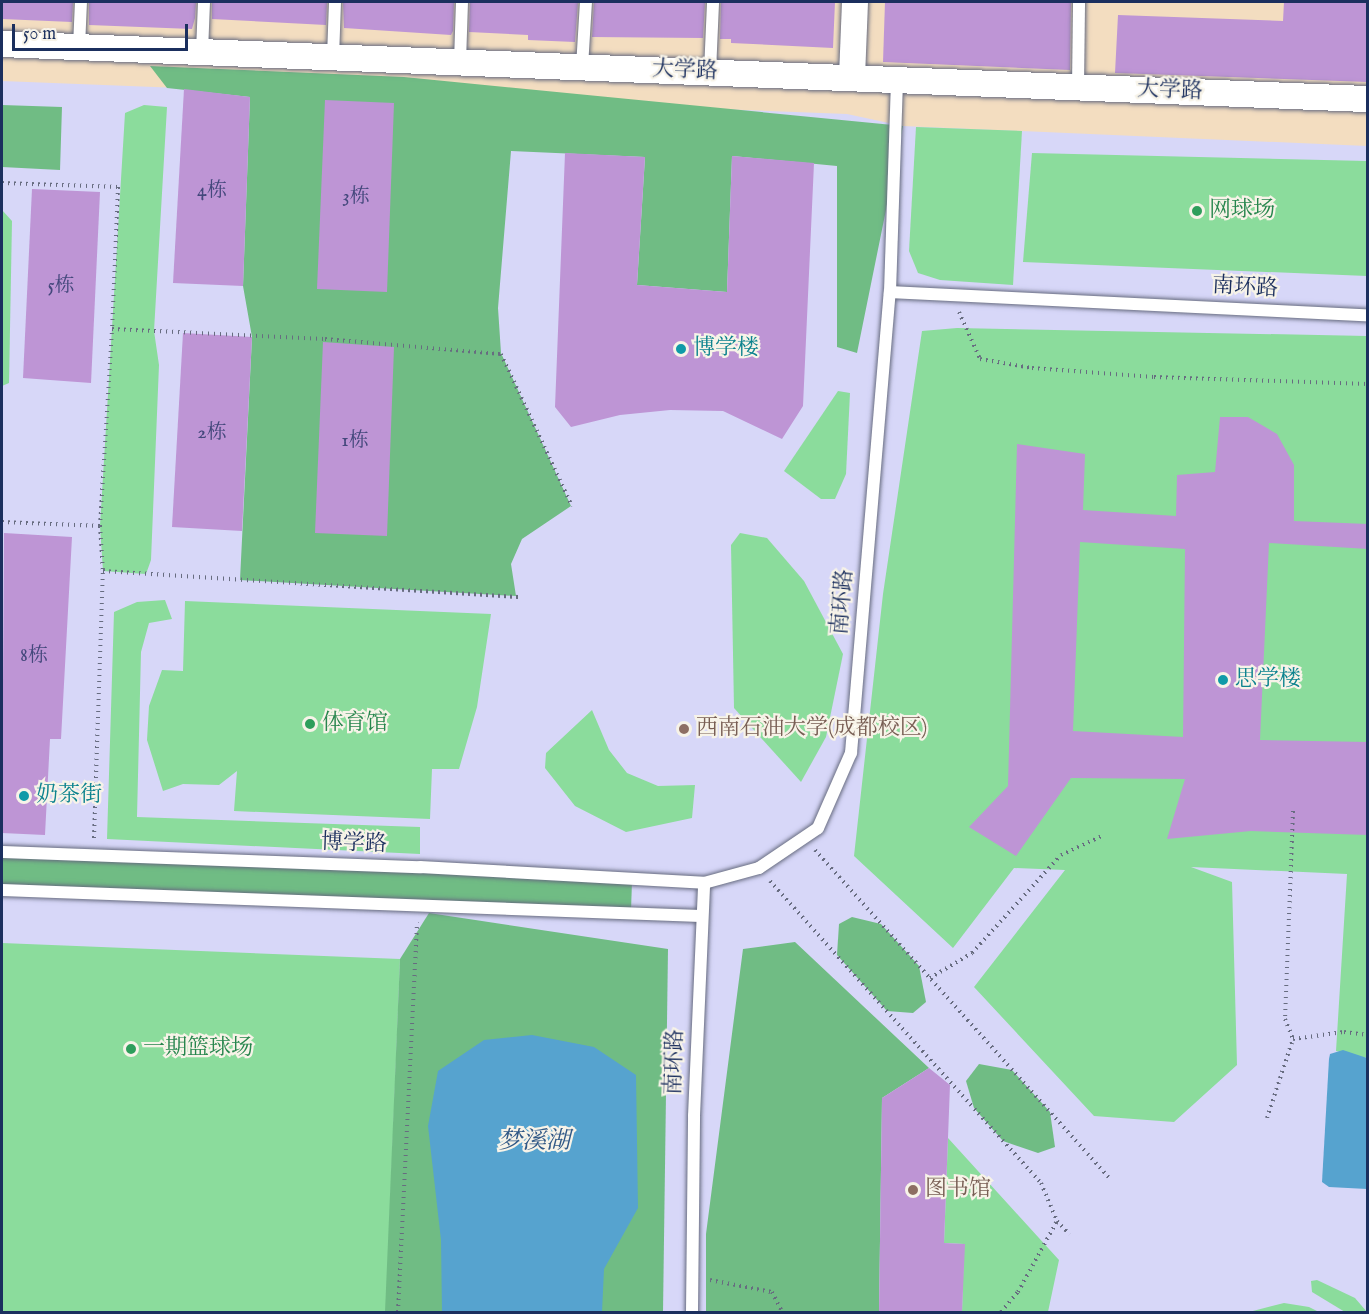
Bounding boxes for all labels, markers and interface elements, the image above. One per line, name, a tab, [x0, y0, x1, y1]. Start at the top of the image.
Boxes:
scale bar	[15, 12, 190, 50]
text: 50 m	[23, 23, 56, 46]
street label: 大学路	[652, 57, 718, 85]
street label: 大学路	[1137, 77, 1203, 105]
house number: 4栋	[197, 178, 227, 202]
house number: 3栋	[342, 184, 370, 208]
place label: 网球场	[1209, 198, 1275, 224]
marker: 网球场	[1190, 204, 1204, 218]
house number: 5栋	[47, 273, 75, 297]
street label: 南环路	[1211, 273, 1279, 303]
place label: 博学楼	[693, 336, 759, 362]
marker: 博学楼	[674, 342, 688, 356]
house number: 2栋	[197, 420, 227, 444]
house number: 1栋	[341, 428, 369, 452]
street label: 南环路	[827, 568, 859, 636]
house number: 8栋	[20, 643, 48, 667]
place label: 思学楼	[1235, 667, 1301, 693]
marker: 思学楼	[1216, 673, 1230, 687]
place label: 体育馆	[322, 711, 388, 737]
place label: 西南石油大学(成都校区)	[696, 716, 927, 742]
marker: 体育馆	[303, 717, 317, 731]
marker: 西南石油大学(成都校区)	[677, 722, 691, 736]
place label: 奶茶街	[36, 783, 102, 809]
marker: 奶茶街	[17, 789, 31, 803]
street label: 博学路	[321, 830, 387, 858]
street label: 南环路	[661, 1029, 689, 1095]
place label: 一期篮球场	[143, 1036, 253, 1062]
marker: 一期篮球场	[124, 1042, 138, 1056]
water label: 梦溪湖	[498, 1128, 570, 1156]
place label: 图书馆	[925, 1177, 991, 1203]
marker: 图书馆	[906, 1183, 920, 1197]

